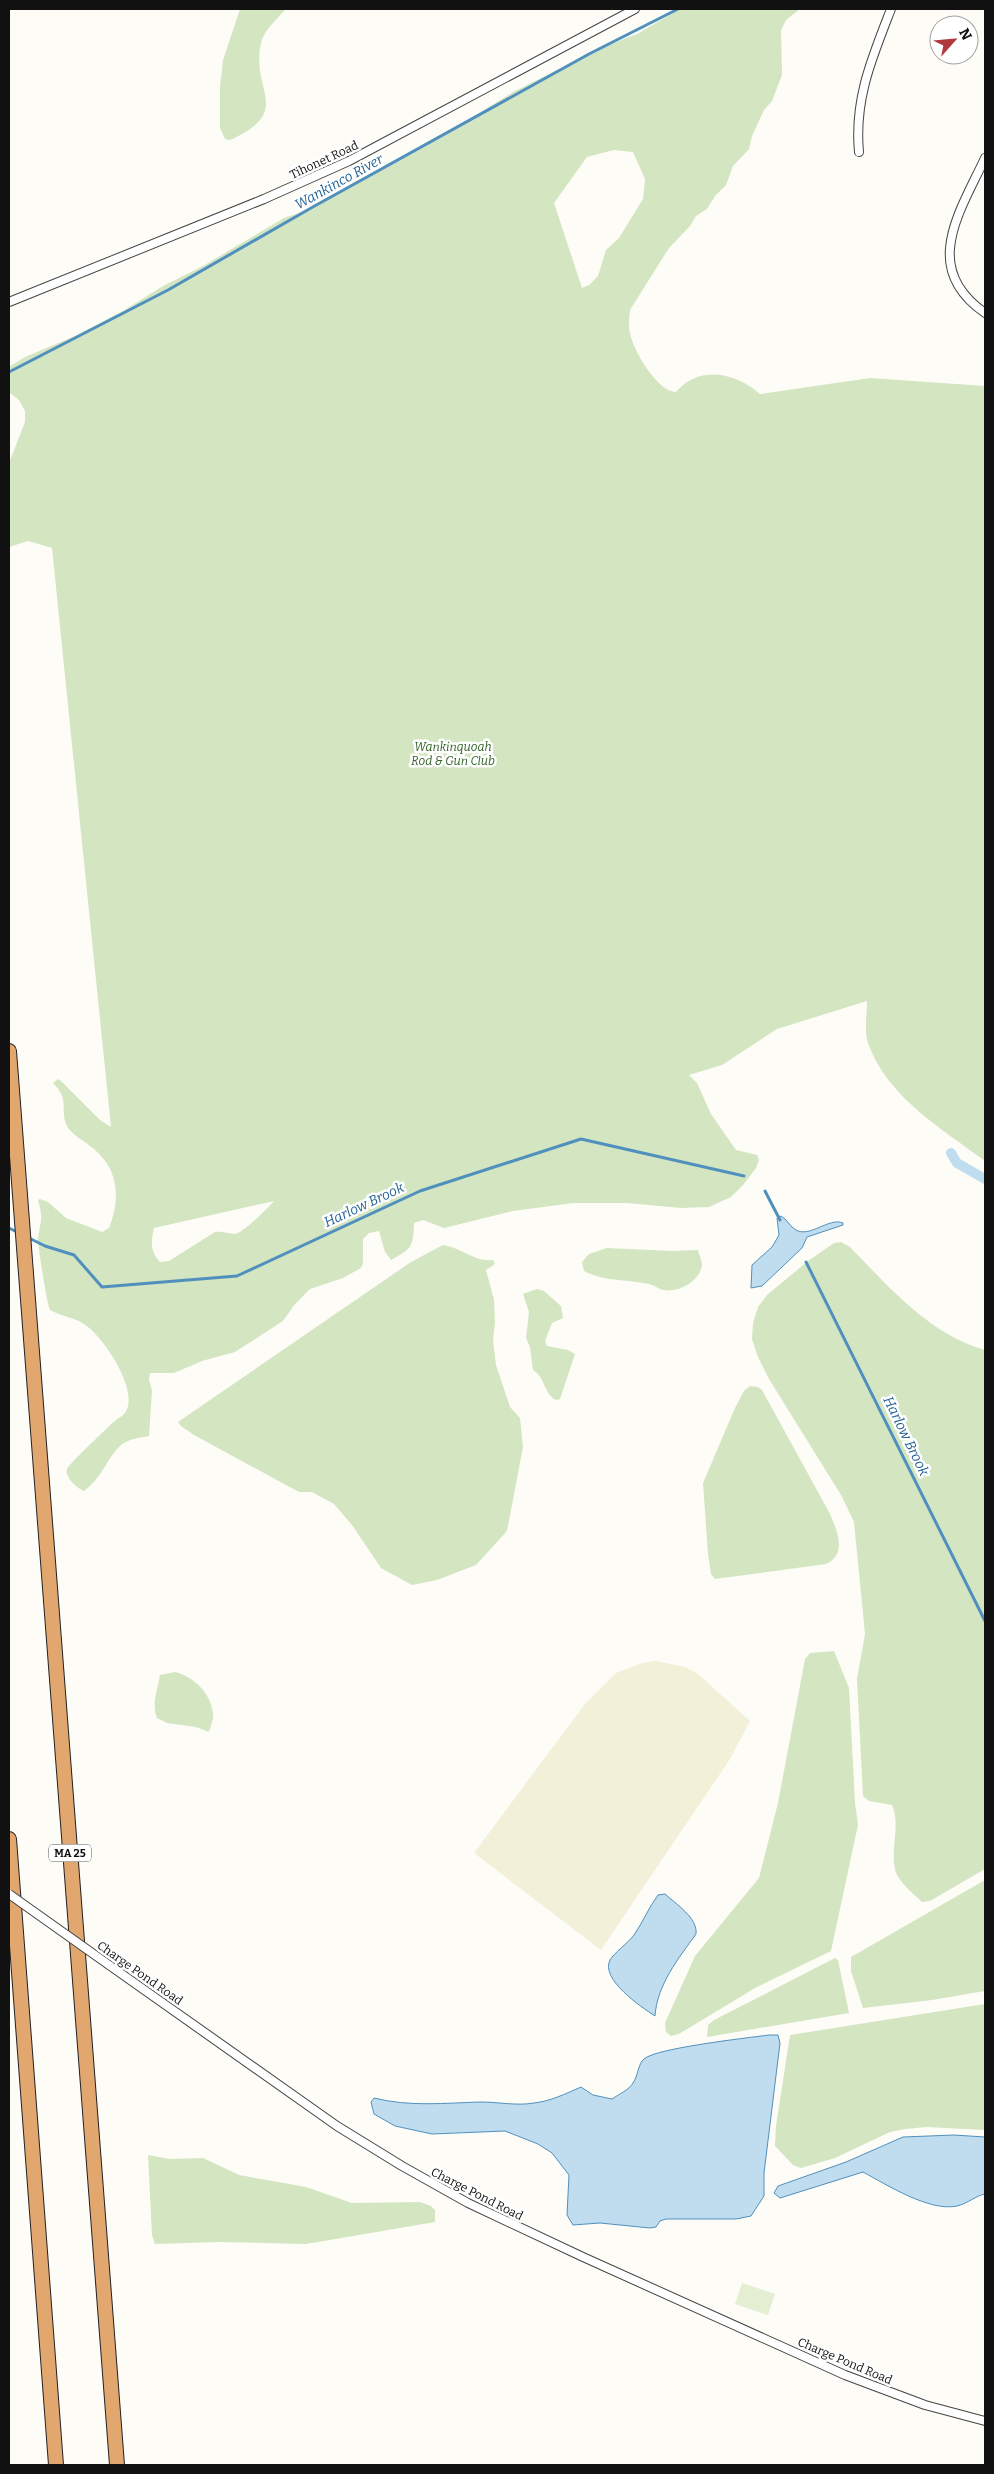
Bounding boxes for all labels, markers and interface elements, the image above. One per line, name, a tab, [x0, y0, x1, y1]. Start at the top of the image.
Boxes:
north arrow	[929, 15, 979, 65]
text: N	[955, 26, 975, 43]
street label: Tihonet Road	[288, 138, 360, 182]
water label: Wankinco River	[292, 150, 387, 213]
park label: Wankinquoah Rod & Gun Club	[411, 740, 495, 768]
water label: Harlow Brook	[321, 1179, 407, 1231]
water label: Harlow Brook	[879, 1393, 933, 1479]
road number: MA 25	[49, 1845, 91, 1862]
street label: Charge Pond Road	[95, 1938, 185, 2008]
street label: Charge Pond Road	[429, 2165, 525, 2223]
street label: Charge Pond Road	[796, 2335, 894, 2387]

